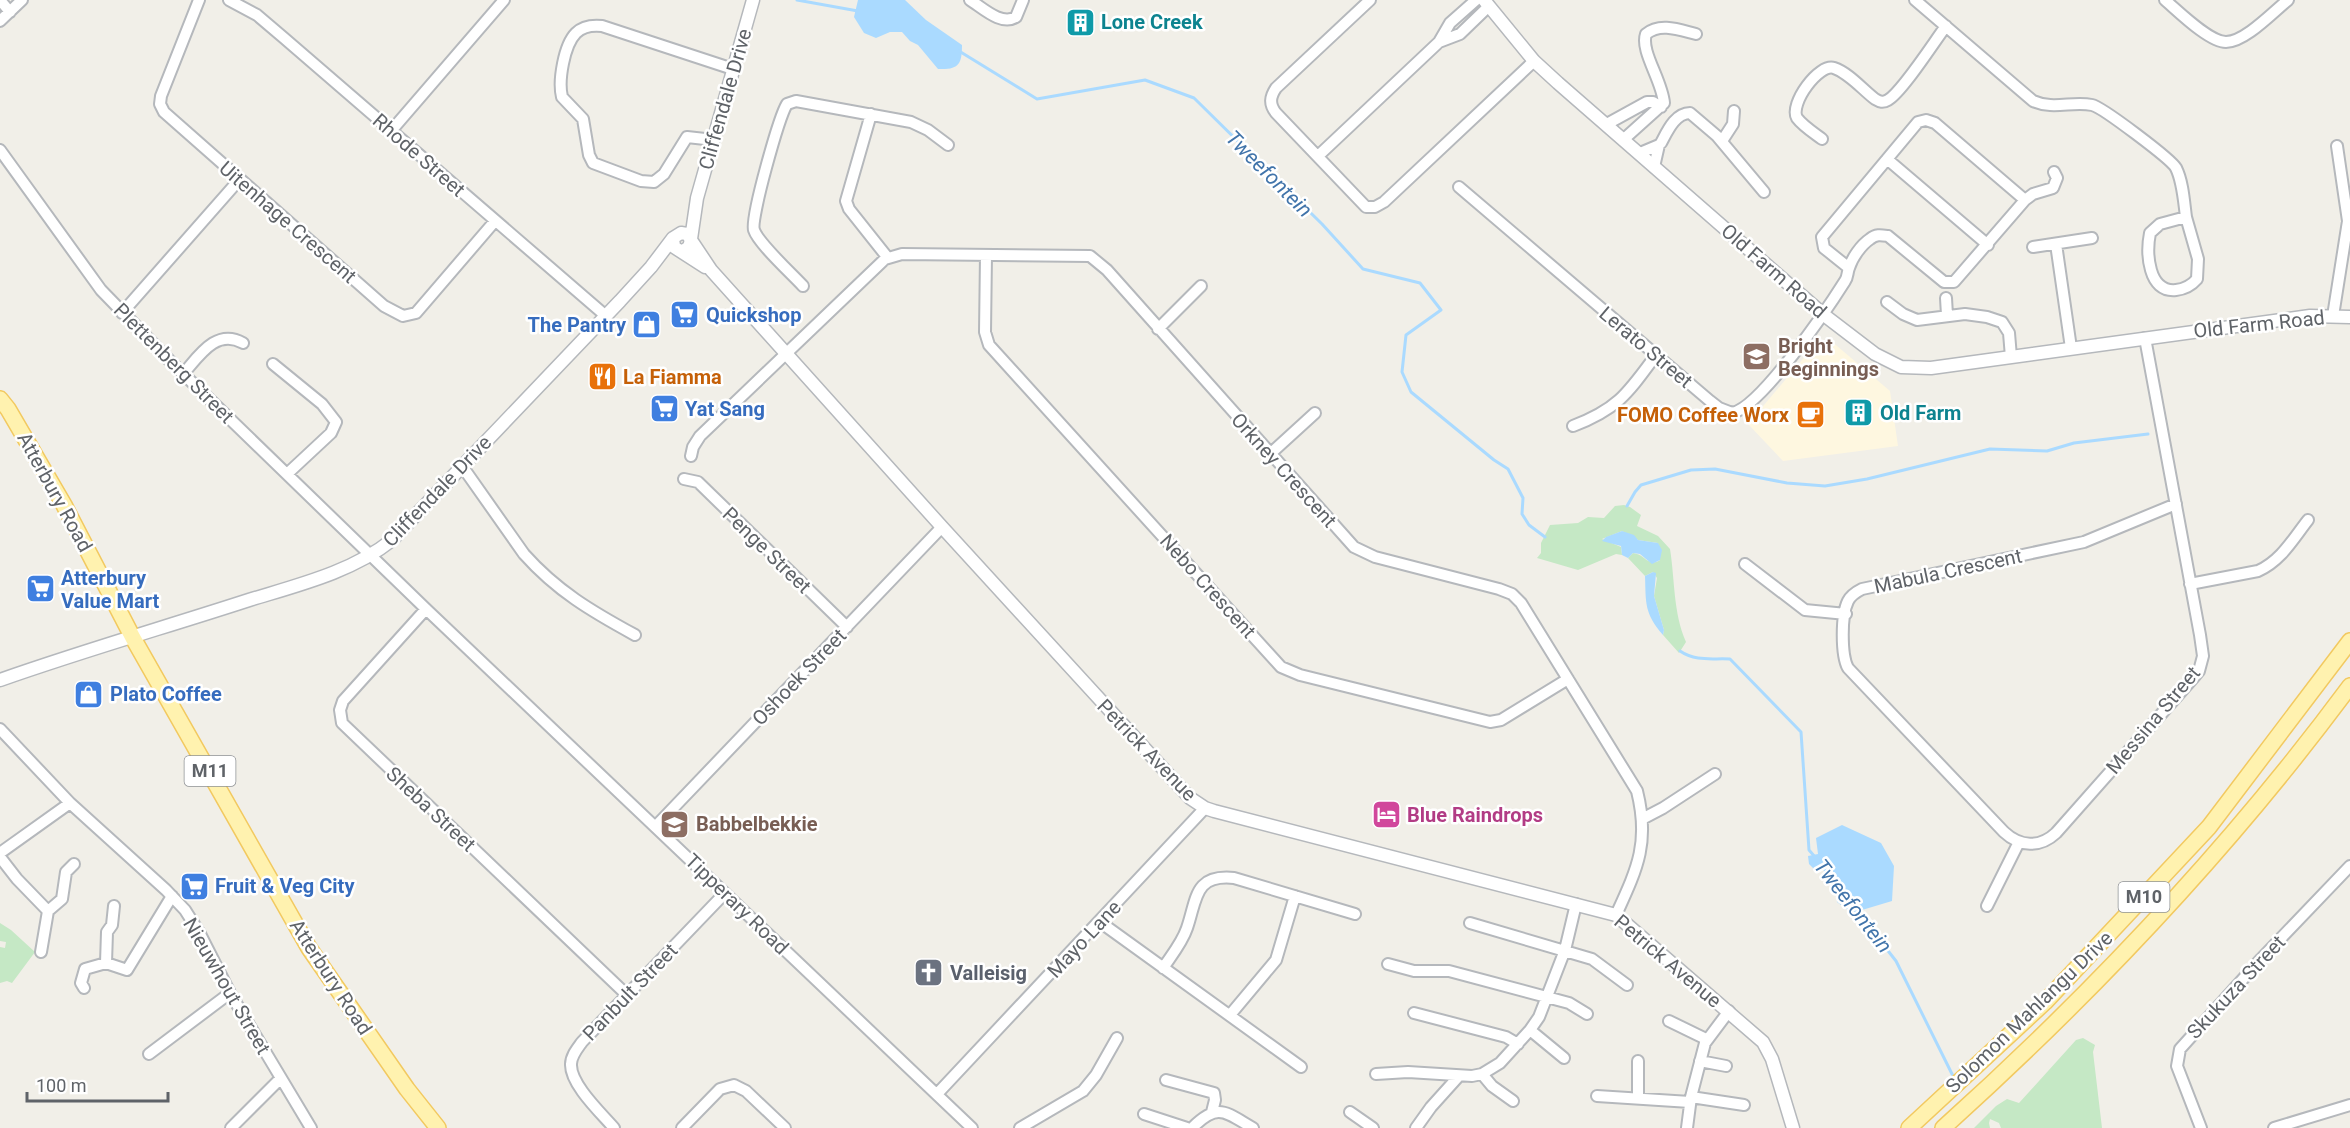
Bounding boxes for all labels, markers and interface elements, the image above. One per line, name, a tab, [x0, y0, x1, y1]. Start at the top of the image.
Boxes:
building icon: Lone Creek	[1064, 6, 1096, 38]
place label: Lone Creek	[1101, 10, 1203, 34]
street label: Cliffendale Drive	[693, 26, 757, 172]
street label: Rhode Street	[368, 108, 470, 202]
water label: Tweefontein	[1221, 126, 1317, 222]
street label: Uitenhage Crescent	[214, 156, 362, 288]
street label: Old Farm Road	[1716, 219, 1832, 323]
street label: Plettenberg Street	[109, 298, 239, 428]
supermarket icon: Quickshop	[669, 299, 701, 331]
street label: Lerato Street	[1595, 301, 1697, 393]
place label: Quickshop	[706, 303, 801, 327]
street label: Old Farm Road	[2192, 305, 2326, 343]
shop icon: The Pantry	[631, 309, 663, 341]
place label: The Pantry	[528, 313, 627, 337]
place label: Bright Beginnings	[1778, 334, 1879, 381]
school or university icon: Bright Beginnings	[1741, 341, 1773, 373]
restaurant icon: La Fiamma	[586, 361, 618, 393]
place label: La Fiamma	[623, 365, 722, 389]
supermarket icon: Yat Sang	[648, 393, 680, 425]
place label: Yat Sang	[685, 397, 765, 421]
building icon: Old Farm	[1843, 397, 1875, 429]
cafe icon: FOMO Coffee Worx	[1794, 399, 1826, 431]
place label: Old Farm	[1880, 401, 1961, 425]
place label: FOMO Coffee Worx	[1617, 403, 1790, 427]
street label: Orkney Crescent	[1226, 408, 1342, 532]
street label: Atterbury Road	[12, 428, 98, 556]
street label: Cliffendale Drive	[378, 430, 496, 552]
street label: Penge Street	[718, 502, 816, 598]
street label: Nebo Crescent	[1155, 529, 1261, 643]
street label: Mabula Crescent	[1872, 544, 2024, 598]
place label: Atterbury Value Mart	[61, 566, 160, 613]
supermarket icon: Atterbury Value Mart	[24, 573, 56, 605]
street label: Oshoek Street	[747, 624, 851, 730]
street label: Messina Street	[2101, 661, 2205, 779]
shop icon: Plato Coffee	[73, 678, 105, 710]
place label: Plato Coffee	[110, 682, 222, 706]
street label: Petrick Avenue	[1092, 694, 1202, 806]
road number: M11	[184, 756, 236, 786]
street label: Sheba Street	[381, 762, 481, 856]
hotel icon: Blue Raindrops	[1370, 799, 1402, 831]
place label: Blue Raindrops	[1407, 803, 1543, 827]
school or university icon: Babbelbekkie	[659, 808, 691, 840]
place label: Babbelbekkie	[696, 812, 818, 836]
street label: Tipperary Road	[680, 849, 794, 959]
water label: Tweefontein	[1809, 854, 1897, 958]
supermarket icon: Fruit & Veg City	[178, 870, 210, 902]
place label: Fruit & Veg City	[215, 874, 355, 898]
road number: M10	[2118, 882, 2170, 912]
street label: Mayo Lane	[1042, 895, 1126, 983]
street label: Petrick Avenue	[1610, 909, 1726, 1013]
street label: Nieuwhout Street	[178, 914, 276, 1058]
street label: Atterbury Road	[285, 915, 377, 1039]
street label: Solomon Mahlangu Drive	[1941, 926, 2117, 1098]
street label: Skukuza Street	[2182, 930, 2290, 1044]
street label: Panbult Street	[578, 938, 682, 1046]
church icon: Valleisig	[913, 957, 945, 989]
place label: Valleisig	[950, 961, 1027, 985]
scale bar	[27, 1065, 168, 1103]
text: 100 m	[36, 1075, 87, 1096]

